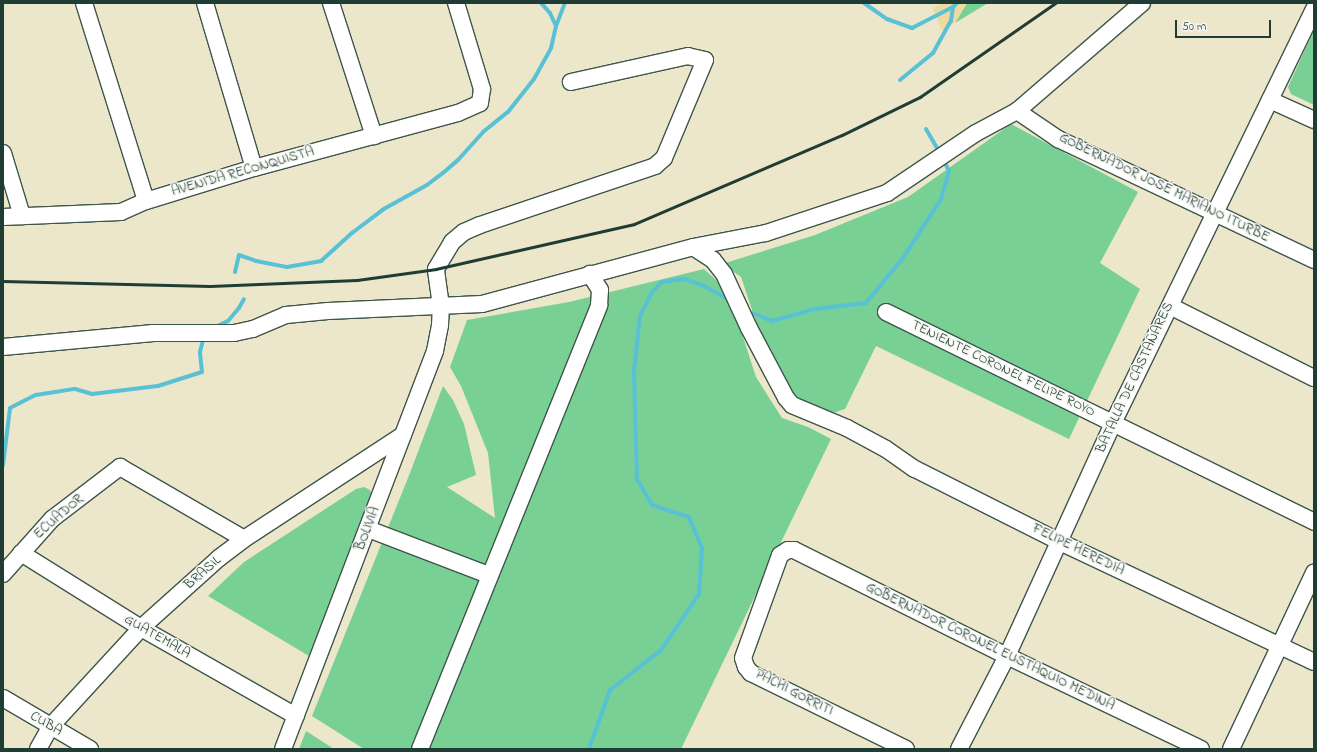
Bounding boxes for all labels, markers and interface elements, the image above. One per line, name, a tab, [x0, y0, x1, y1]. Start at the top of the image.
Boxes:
scale bar	[1177, 12, 1273, 38]
text: 50 m	[1182, 18, 1206, 36]
street label: GOBERNADOR JOSÉ MARIANO ITURBE	[1056, 130, 1272, 246]
street label: AVENIDA RECONQUISTA	[170, 144, 316, 200]
street label: BATALLA DE CASTAÑARES	[1093, 300, 1177, 456]
street label: TENIENTE CORONEL FELIPE ROYO	[908, 317, 1098, 421]
street label: ECUADOR	[31, 491, 87, 543]
street label: BOLIVIA	[352, 505, 384, 553]
street label: FELIPE HEREDIA	[1029, 520, 1127, 580]
street label: BRASIL	[181, 552, 225, 594]
street label: GOBERNADOR CORONEL EUSTAQUIO MEDINA	[863, 579, 1117, 715]
street label: GUATEMALA	[121, 611, 193, 663]
street label: PACHI GORRITI	[752, 666, 836, 720]
street label: CUBA	[27, 708, 65, 740]

